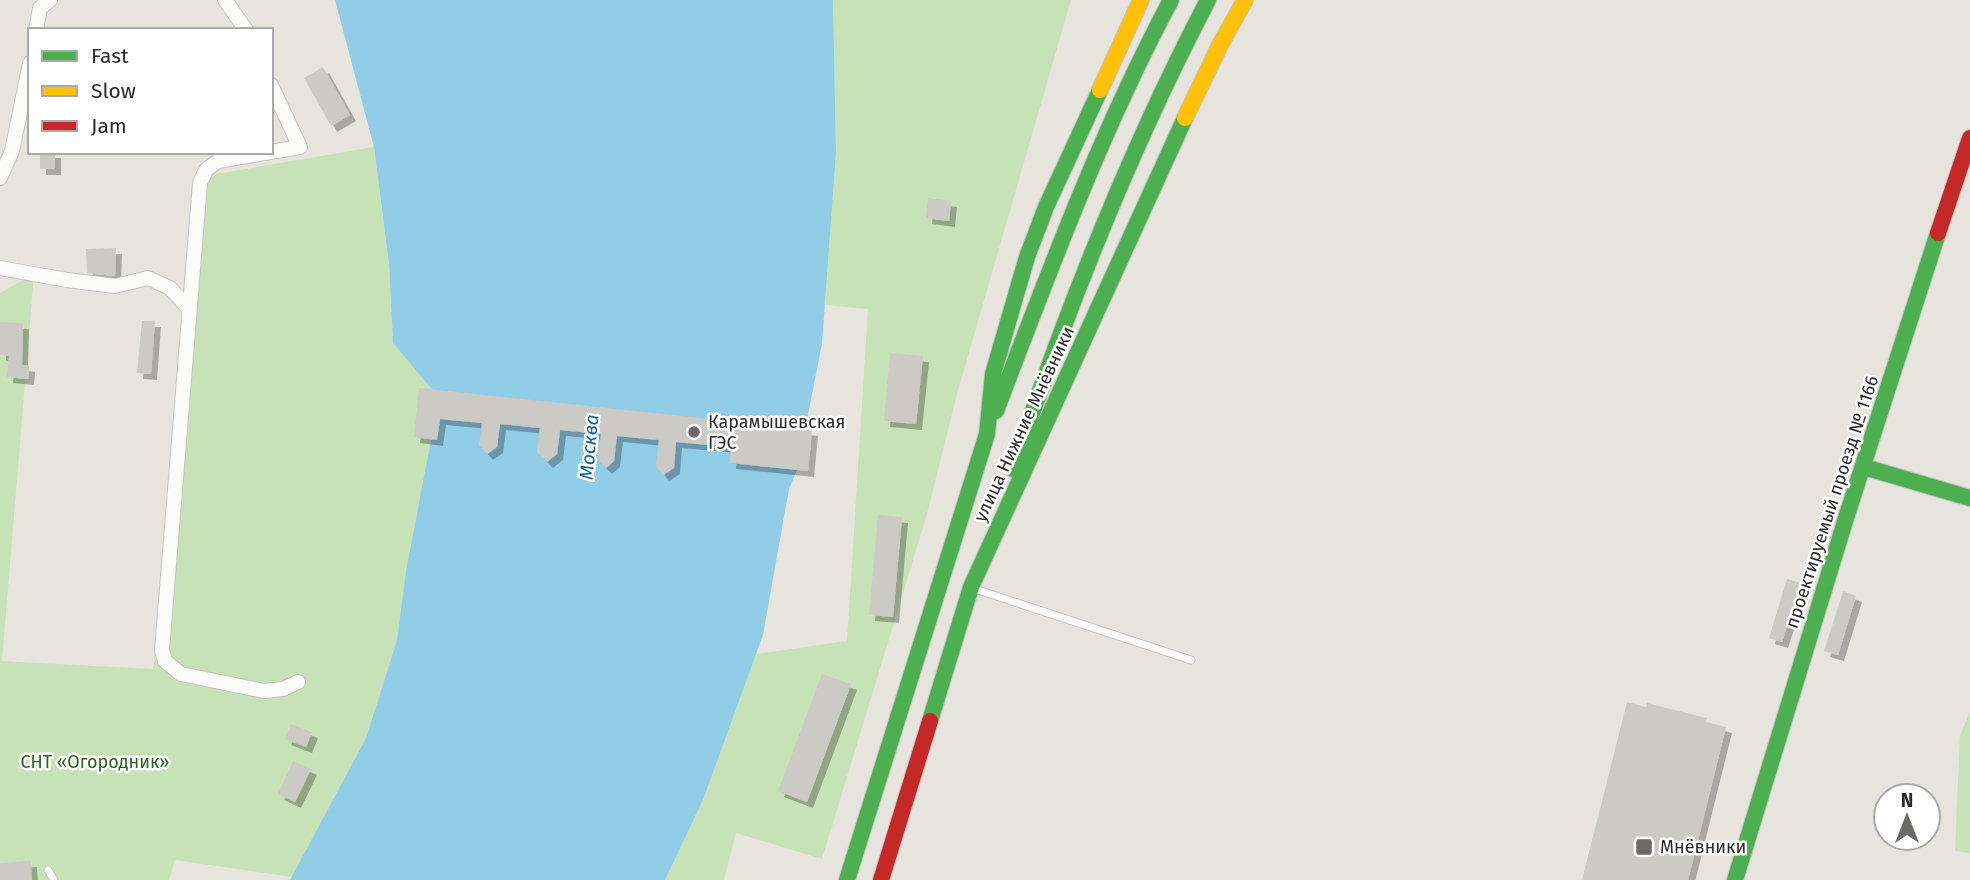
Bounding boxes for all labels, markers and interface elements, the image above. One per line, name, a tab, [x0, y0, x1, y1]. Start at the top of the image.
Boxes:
legend	[28, 28, 273, 154]
text: Fast	[91, 43, 129, 69]
text: Slow	[91, 78, 136, 104]
text: Jam	[91, 113, 127, 139]
street label: улица Нижние Мнёвники	[969, 323, 1079, 525]
street label: проектируемый проезд № 1166	[1781, 373, 1883, 631]
place label: Карамышевская ГЭС	[708, 411, 845, 454]
water label: Москва	[575, 413, 603, 481]
marker: Карамышевская ГЭС	[686, 424, 702, 440]
park label: СНТ «Огородник»	[20, 751, 170, 773]
north arrow	[1872, 782, 1942, 852]
text: N	[1901, 789, 1913, 812]
place label: Мнёвники	[1660, 836, 1746, 858]
marker: Мнёвники	[1634, 837, 1654, 857]

